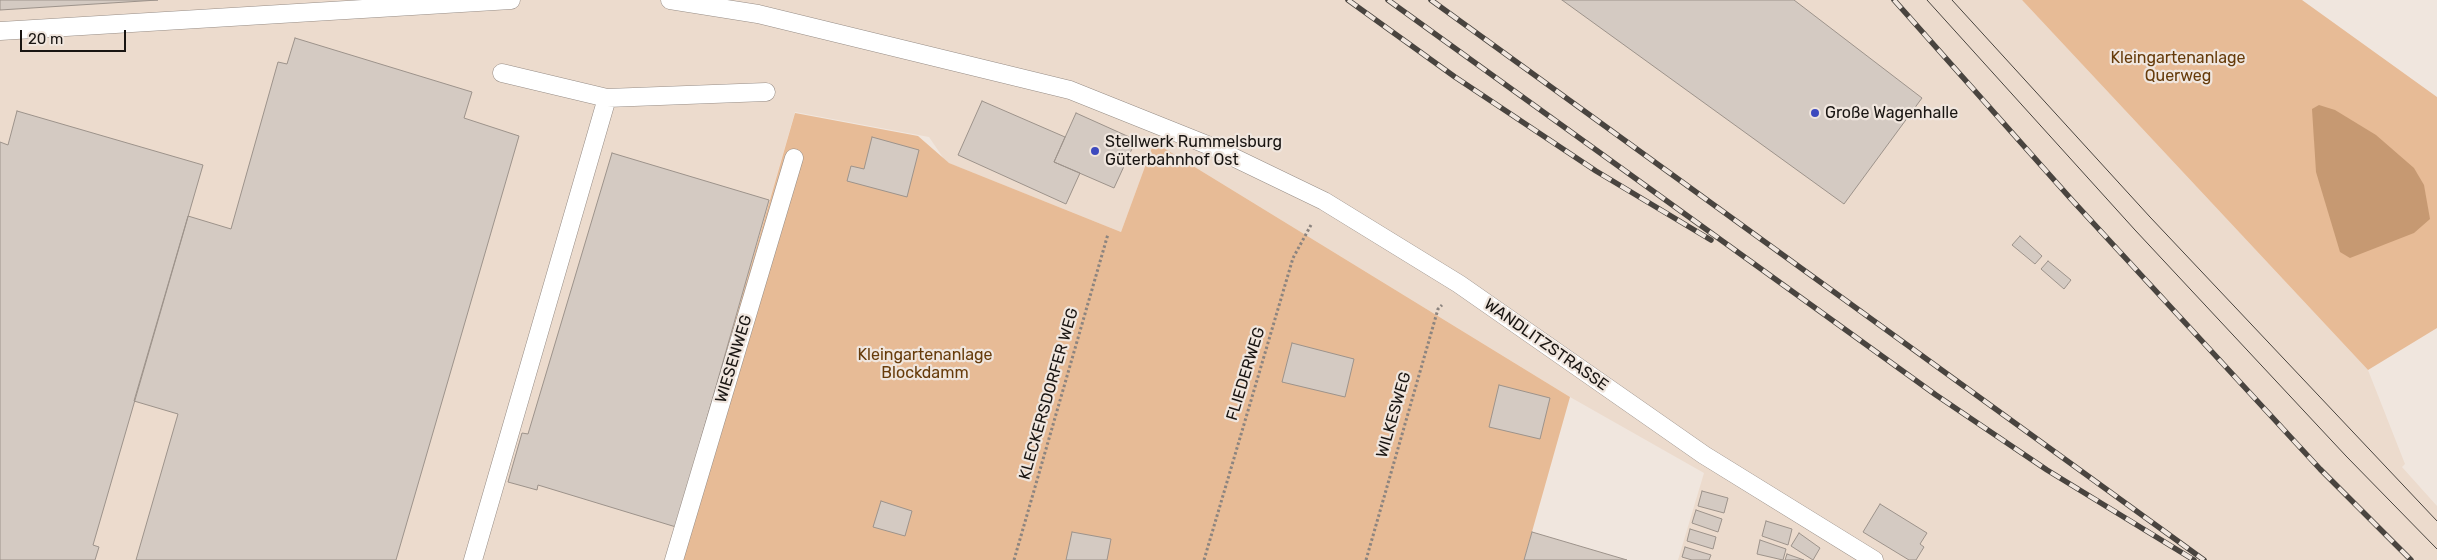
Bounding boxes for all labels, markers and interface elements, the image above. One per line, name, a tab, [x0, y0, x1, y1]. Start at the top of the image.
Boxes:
scale bar	[22, 20, 129, 52]
text: 20 m	[28, 30, 63, 48]
park label: Kleingartenanlage Querweg	[2110, 48, 2246, 86]
place label: Große Wagenhalle	[1825, 103, 1958, 123]
marker: Große Wagenhalle	[1809, 107, 1821, 119]
place label: Stellwerk Rummelsburg Güterbahnhof Ost	[1105, 132, 1282, 170]
marker: Stellwerk Rummelsburg Güterbahnhof Ost	[1089, 145, 1101, 157]
street label: WANDLITZSTRASSE	[1480, 295, 1612, 395]
street label: KLECKERSDORFER WEG	[1015, 306, 1083, 482]
street label: WIESENWEG	[712, 313, 756, 405]
street label: FLIEDERWEG	[1223, 325, 1269, 423]
park label: Kleingartenanlage Blockdamm	[857, 345, 993, 383]
street label: WILKESWEG	[1373, 370, 1415, 460]

